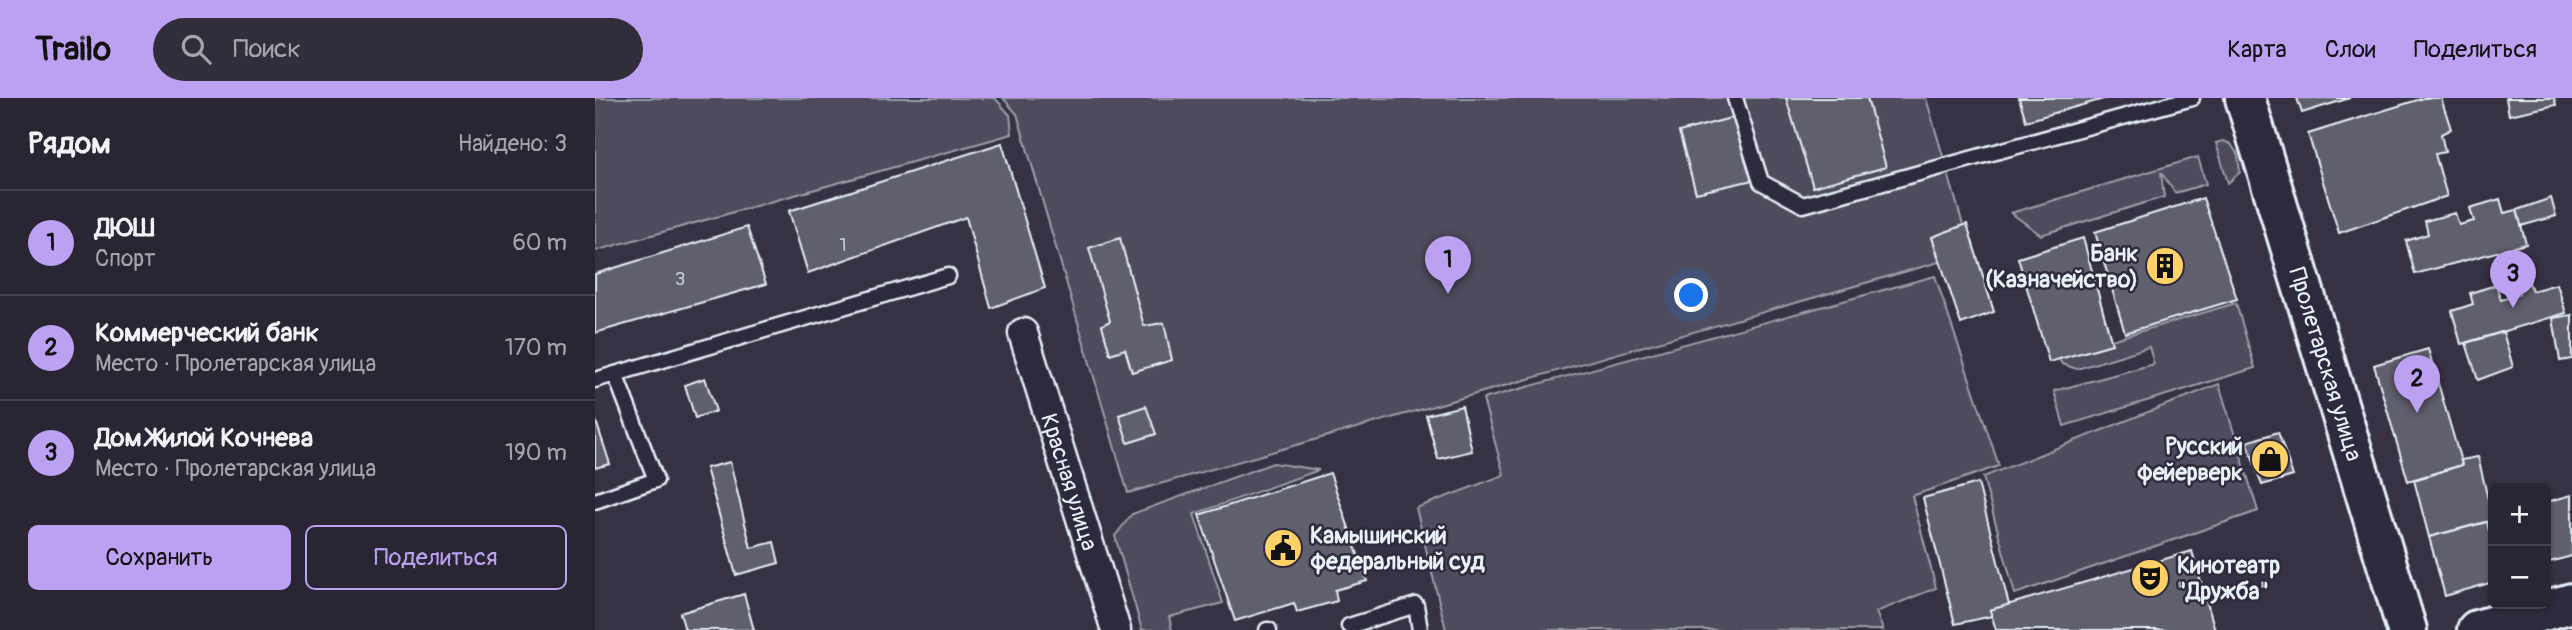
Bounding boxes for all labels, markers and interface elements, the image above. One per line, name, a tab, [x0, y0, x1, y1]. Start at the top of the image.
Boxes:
search box	[153, 18, 643, 81]
text: Trailo	[35, 29, 111, 70]
icon: search	[177, 30, 215, 68]
text: Поиск	[233, 33, 301, 65]
text: Карта	[2227, 35, 2287, 64]
text: Слои	[2325, 35, 2376, 64]
text: Поделиться	[2414, 35, 2537, 64]
text: Рядом	[28, 125, 111, 162]
text: Найдено: 3	[458, 129, 567, 158]
text: ДЮШ	[95, 212, 154, 244]
text: 1	[47, 228, 56, 257]
text: 60 m	[512, 228, 567, 257]
house number: 1	[839, 233, 847, 257]
pin: 1	[1425, 236, 1471, 294]
place label: Банк (Казначейство)	[1985, 239, 2138, 294]
text: Спорт	[95, 244, 156, 273]
building icon: Банк (Казначейство)	[2144, 245, 2186, 287]
pin: 3	[2490, 250, 2536, 308]
street label: Пролетарская улица	[2283, 264, 2369, 464]
house number: 3	[675, 267, 685, 291]
your location	[1674, 278, 1708, 312]
text: Коммерческий банк	[95, 317, 319, 349]
text: 2	[45, 333, 57, 362]
text: 170 m	[505, 333, 567, 362]
text: Место · Пролетарская улица	[95, 349, 376, 378]
pin: 2	[2394, 355, 2440, 413]
street label: Красная улица	[1035, 410, 1105, 554]
text: Дом Жилой Кочнева	[95, 422, 313, 454]
place label: Русский фейерверк	[2137, 432, 2243, 487]
text: 3	[45, 438, 57, 467]
text: 190 m	[505, 438, 567, 467]
shop icon: Русский фейерверк	[2249, 438, 2291, 480]
text: Место · Пролетарская улица	[95, 454, 376, 483]
map controls	[2488, 483, 2551, 609]
button: +	[2488, 483, 2551, 546]
place label: Камышинский федеральный суд	[1310, 521, 1486, 576]
button: Сохранить	[28, 525, 291, 590]
button: Поделиться	[305, 525, 567, 590]
public building icon: Камышинский федеральный суд	[1262, 527, 1304, 569]
button: −	[2488, 546, 2551, 609]
place label: Кинотеатр "Дружба"	[2177, 551, 2280, 606]
theatre icon: Кинотеатр "Дружба"	[2129, 557, 2171, 599]

